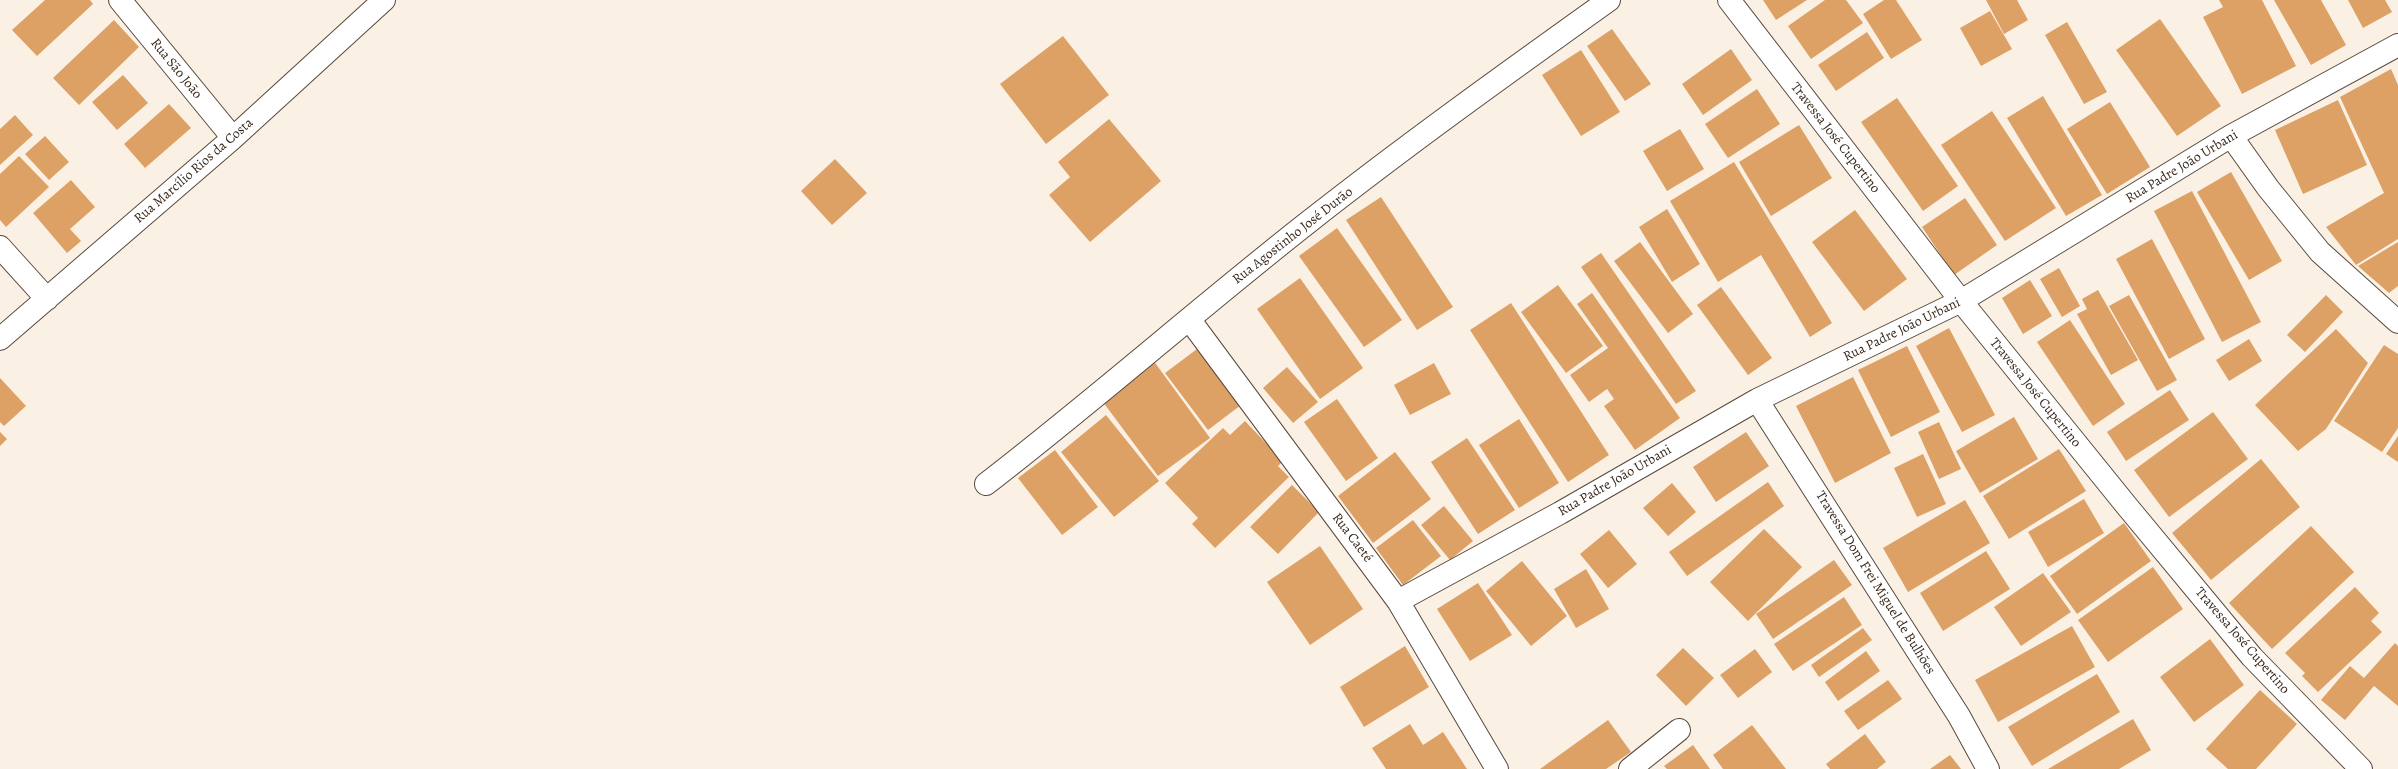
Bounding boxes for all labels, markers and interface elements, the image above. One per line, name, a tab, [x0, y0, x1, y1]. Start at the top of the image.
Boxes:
street label: Rua São João	[147, 35, 205, 103]
street label: Travessa José Cupertino	[1787, 79, 1883, 197]
street label: Rua Marcílio Rios da Costa	[131, 115, 257, 227]
street label: Rua Padre João Urbani	[2123, 127, 2241, 207]
street label: Rua Agostinho José Durão	[1229, 184, 1357, 288]
street label: Rua Padre João Urbani	[1841, 294, 1963, 366]
street label: Travessa José Cupertino	[1986, 335, 2084, 451]
street label: Rua Padre João Urbani	[1555, 442, 1675, 520]
street label: Travessa Dom Frei Miguel de Bulhões	[1811, 488, 1939, 678]
street label: Rua Caeté	[1328, 510, 1376, 566]
street label: Travessa José Cupertino	[2191, 584, 2293, 698]

